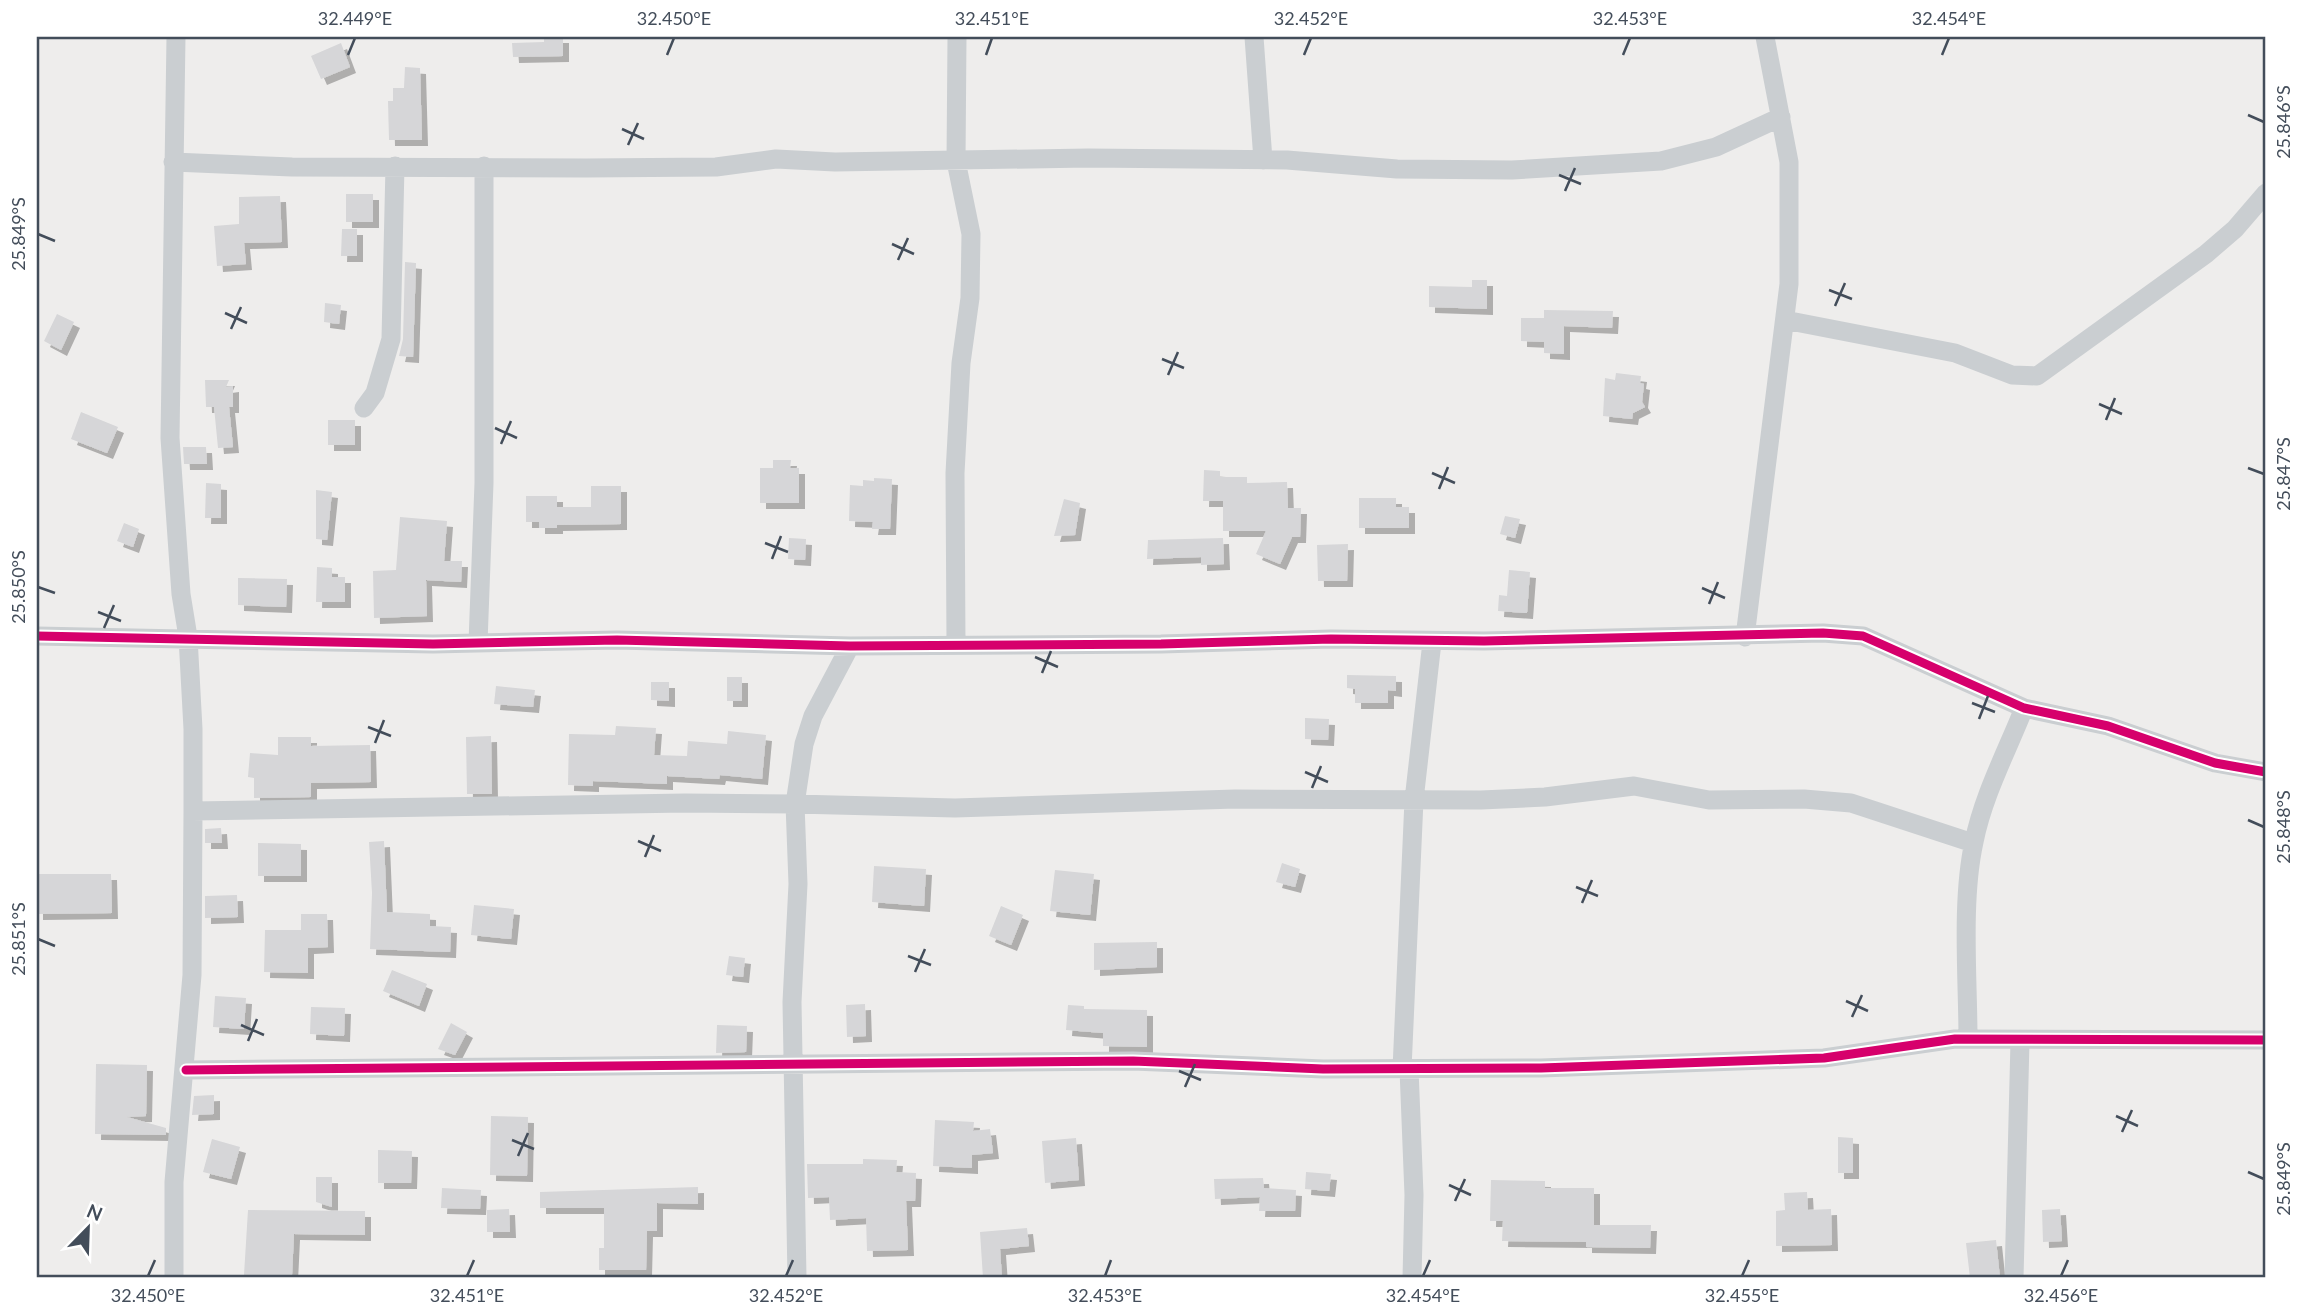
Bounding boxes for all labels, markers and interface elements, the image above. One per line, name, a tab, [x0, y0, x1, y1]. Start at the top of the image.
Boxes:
text: 32.449°E	[318, 7, 392, 29]
text: 32.450°E	[637, 7, 711, 29]
text: 32.451°E	[955, 7, 1029, 29]
text: 32.452°E	[1274, 7, 1348, 29]
text: 32.453°E	[1593, 7, 1667, 29]
text: 32.454°E	[1912, 7, 1986, 29]
text: 25.846°S	[2272, 85, 2294, 159]
text: 25.849°S	[7, 197, 29, 271]
text: 25.847°S	[2272, 437, 2294, 511]
text: 25.850°S	[7, 550, 29, 624]
text: 25.848°S	[2272, 790, 2294, 864]
text: 25.851°S	[7, 902, 29, 976]
text: 25.849°S	[2272, 1142, 2294, 1216]
north arrow	[52, 1192, 122, 1262]
text: N	[84, 1198, 106, 1225]
text: 32.450°E	[111, 1284, 185, 1306]
text: 32.451°E	[430, 1284, 504, 1306]
text: 32.452°E	[749, 1284, 823, 1306]
text: 32.453°E	[1068, 1284, 1142, 1306]
text: 32.454°E	[1386, 1284, 1460, 1306]
text: 32.455°E	[1705, 1284, 1779, 1306]
text: 32.456°E	[2024, 1284, 2098, 1306]

